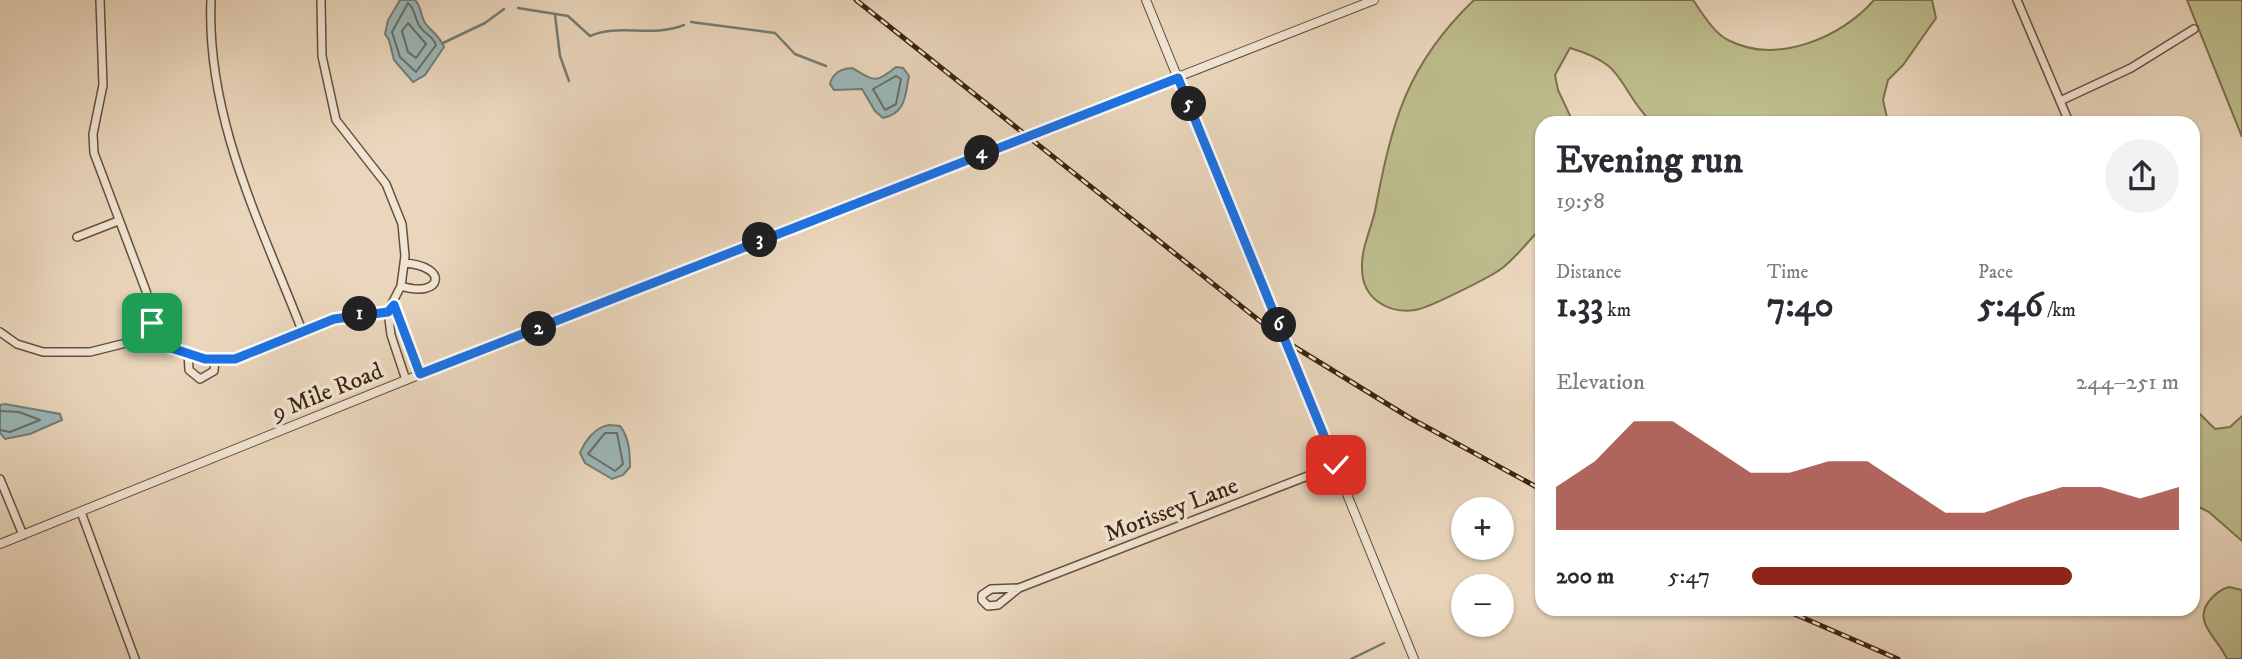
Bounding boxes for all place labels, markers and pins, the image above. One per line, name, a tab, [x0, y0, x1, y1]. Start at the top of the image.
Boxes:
pin: 5	[1172, 86, 1206, 122]
pin: 4	[964, 136, 1000, 170]
pin: 3	[742, 222, 778, 258]
pin	[122, 293, 182, 353]
pin: 1	[342, 296, 378, 332]
pin: 6	[1262, 308, 1296, 342]
pin: 2	[522, 312, 556, 346]
pin	[1306, 435, 1366, 495]

